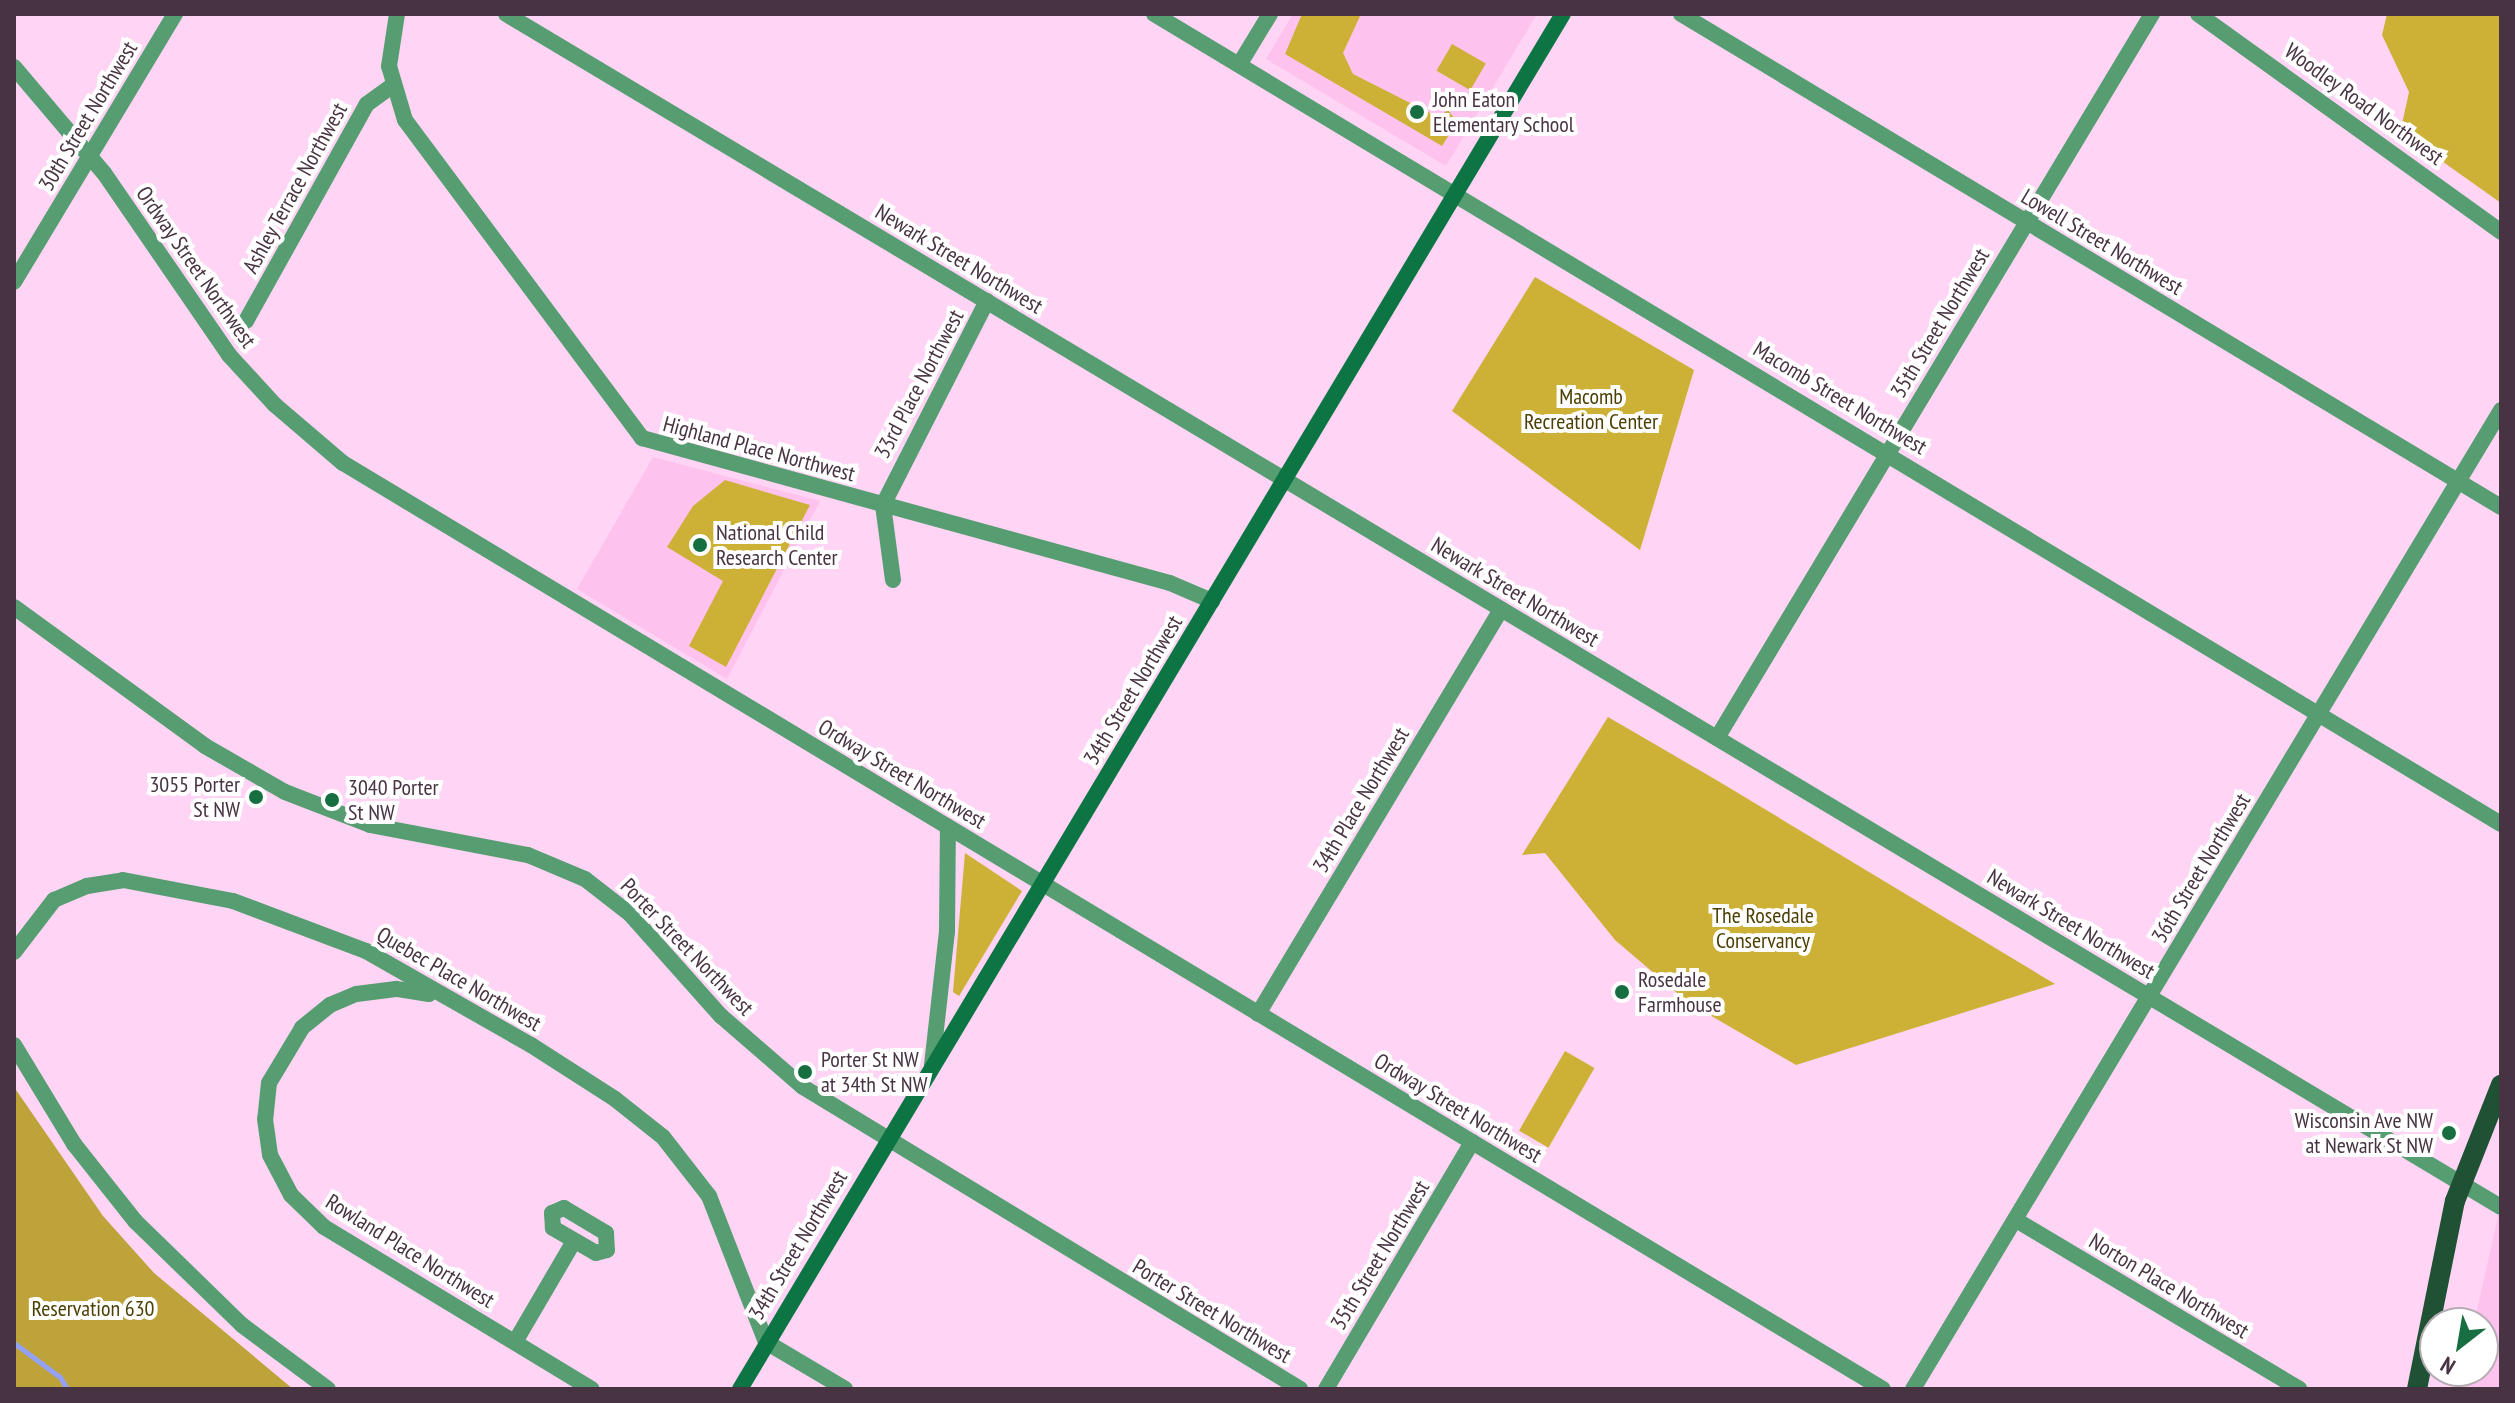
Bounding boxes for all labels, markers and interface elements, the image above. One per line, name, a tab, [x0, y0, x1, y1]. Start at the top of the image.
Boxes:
street label: 30th Street Northwest	[33, 37, 143, 195]
street label: Woodley Road Northwest	[2279, 37, 2449, 171]
place label: John Eaton Elementary School	[1433, 86, 1575, 138]
street label: Ashley Terrace Northwest	[237, 98, 353, 278]
marker: John Eaton Elementary School	[1408, 103, 1426, 121]
street label: Ordway Street Northwest	[130, 181, 262, 353]
street label: Lowell Street Northwest	[2017, 183, 2187, 301]
street label: Newark Street Northwest	[870, 199, 1048, 319]
street label: 35th Street Northwest	[1885, 244, 1995, 402]
street label: 33rd Place Northwest	[869, 305, 969, 463]
street label: Macomb Street Northwest	[1749, 336, 1931, 460]
park label: Macomb Recreation Center	[1524, 383, 1658, 434]
street label: Highland Place Northwest	[660, 411, 858, 487]
place label: National Child Research Center	[716, 519, 838, 570]
street label: Newark Street Northwest	[1426, 532, 1604, 652]
marker: National Child Research Center	[691, 536, 709, 554]
street label: 34th Street Northwest	[1078, 611, 1188, 769]
street label: Ordway Street Northwest	[813, 713, 991, 835]
street label: 34th Place Northwest	[1307, 723, 1415, 877]
place label: 3055 Porter St NW	[149, 771, 240, 822]
place label: 3040 Porter St NW	[348, 774, 439, 826]
marker: 3055 Porter St NW	[247, 788, 265, 806]
street label: 36th Street Northwest	[2146, 789, 2256, 947]
marker: 3040 Porter St NW	[323, 791, 341, 809]
street label: Newark Street Northwest	[1982, 864, 2160, 984]
street label: Porter Street Northwest	[615, 873, 759, 1021]
park label: The Rosedale Conservancy	[1712, 902, 1814, 954]
street label: Quebec Place Northwest	[372, 921, 546, 1037]
place label: Rosedale Farmhouse	[1638, 966, 1721, 1018]
marker: Rosedale Farmhouse	[1613, 983, 1631, 1001]
place label: Porter St NW at 34th St NW	[821, 1046, 927, 1098]
street label: Ordway Street Northwest	[1369, 1047, 1547, 1169]
marker: Porter St NW at 34th St NW	[796, 1063, 814, 1081]
place label: Wisconsin Ave NW at Newark St NW	[2294, 1107, 2433, 1158]
marker: Wisconsin Ave NW at Newark St NW	[2440, 1124, 2458, 1142]
street label: 34th Street Northwest	[743, 1166, 853, 1324]
street label: 35th Street Northwest	[1325, 1176, 1435, 1334]
street label: Rowland Place Northwest	[321, 1188, 499, 1314]
street label: Norton Place Northwest	[2084, 1228, 2254, 1344]
street label: Porter Street Northwest	[1128, 1253, 1296, 1369]
park label: Reservation 630	[31, 1296, 155, 1322]
north arrow	[2419, 1307, 2499, 1387]
text: N	[2435, 1351, 2460, 1381]

